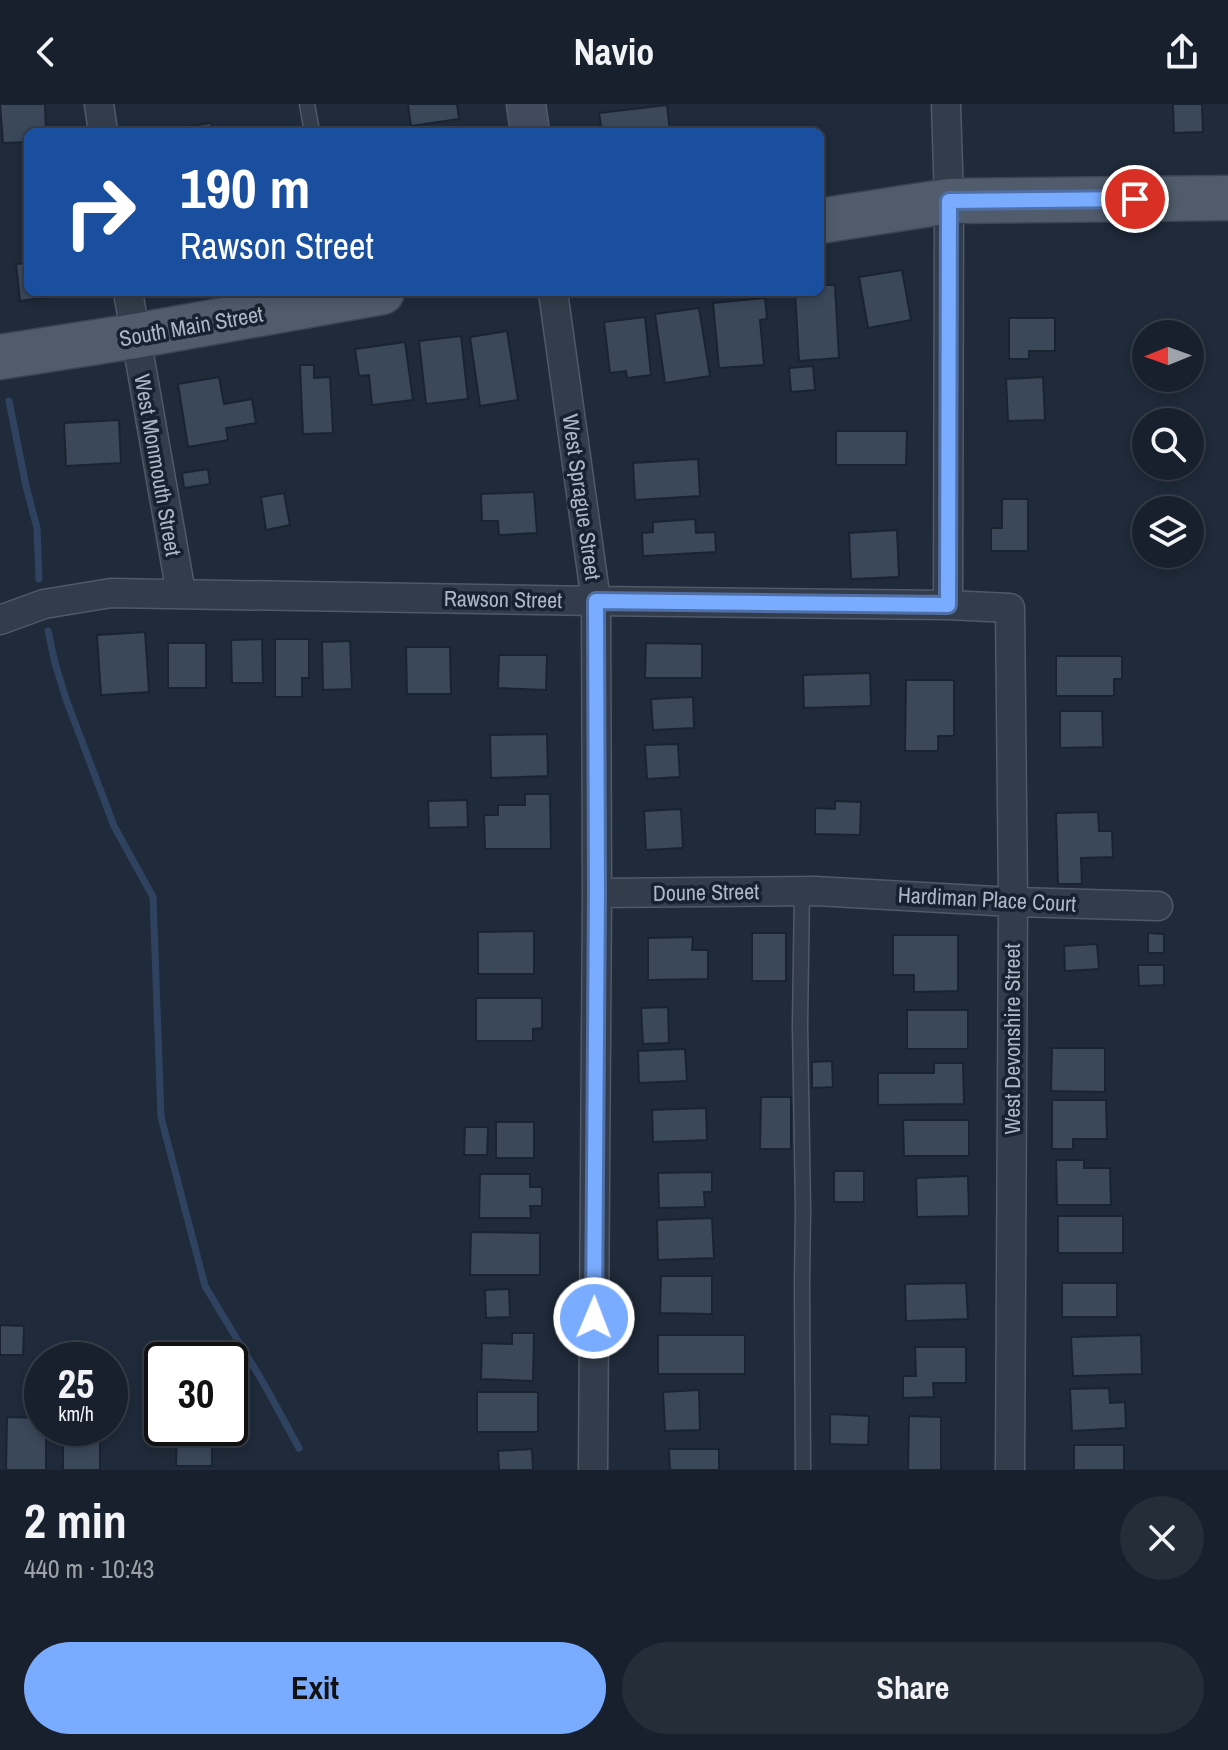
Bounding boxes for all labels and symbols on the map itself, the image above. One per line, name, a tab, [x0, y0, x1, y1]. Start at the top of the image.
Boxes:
pin	[1101, 165, 1169, 233]
street label: South Main Street	[117, 299, 265, 353]
north arrow	[1132, 320, 1204, 392]
street label: West Monmouth Street	[127, 372, 189, 558]
street label: West Sprague Street	[556, 412, 608, 582]
street label: Rawson Street	[444, 583, 562, 615]
street label: Doune Street	[653, 876, 759, 908]
street label: Hardiman Place Court	[897, 879, 1077, 919]
street label: West Devonshire Street	[997, 943, 1027, 1135]
position arrow	[552, 1276, 636, 1360]
speed limit sign: 30	[144, 1342, 248, 1446]

